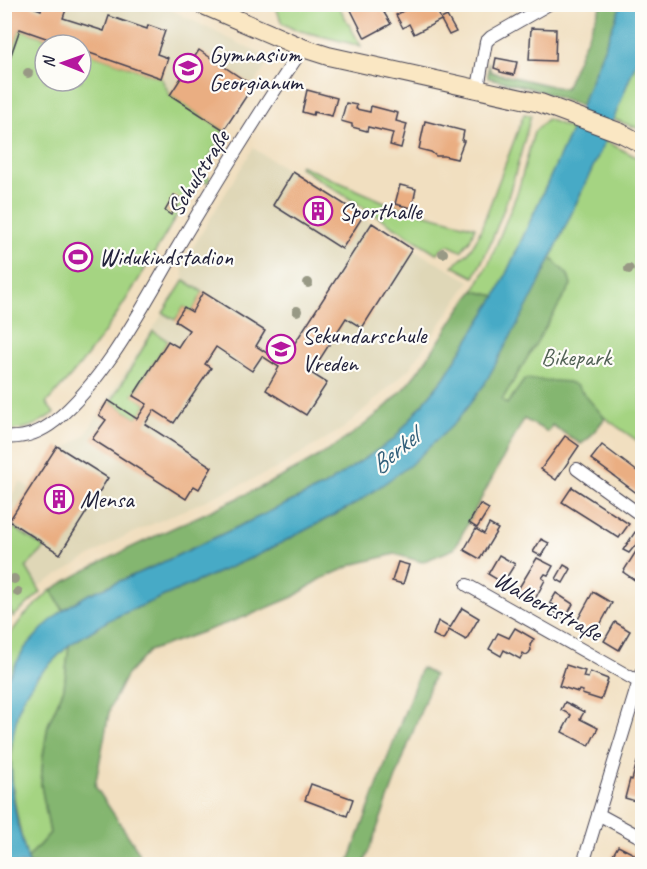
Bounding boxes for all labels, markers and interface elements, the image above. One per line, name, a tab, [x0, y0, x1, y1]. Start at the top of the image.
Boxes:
north arrow	[33, 33, 93, 93]
place label: Gymnasium Georgianum	[209, 39, 305, 97]
school or university icon: Gymnasium Georgianum	[172, 52, 204, 84]
text: N	[39, 55, 59, 68]
street label: Schulstraße	[160, 123, 237, 221]
building icon: Sporthalle	[302, 195, 334, 227]
place label: Sporthalle	[339, 196, 424, 226]
sports icon: Widukindstadion	[62, 241, 94, 273]
place label: Widukindstadion	[99, 242, 233, 272]
place label: Sekundarschule Vreden	[302, 320, 429, 378]
school or university icon: Sekundarschule Vreden	[265, 333, 297, 365]
park label: Bikepark	[541, 342, 613, 372]
water label: Berkel	[363, 416, 432, 481]
building icon: Mensa	[43, 483, 75, 515]
place label: Mensa	[80, 484, 135, 514]
street label: Walbertstraße	[489, 564, 609, 649]

